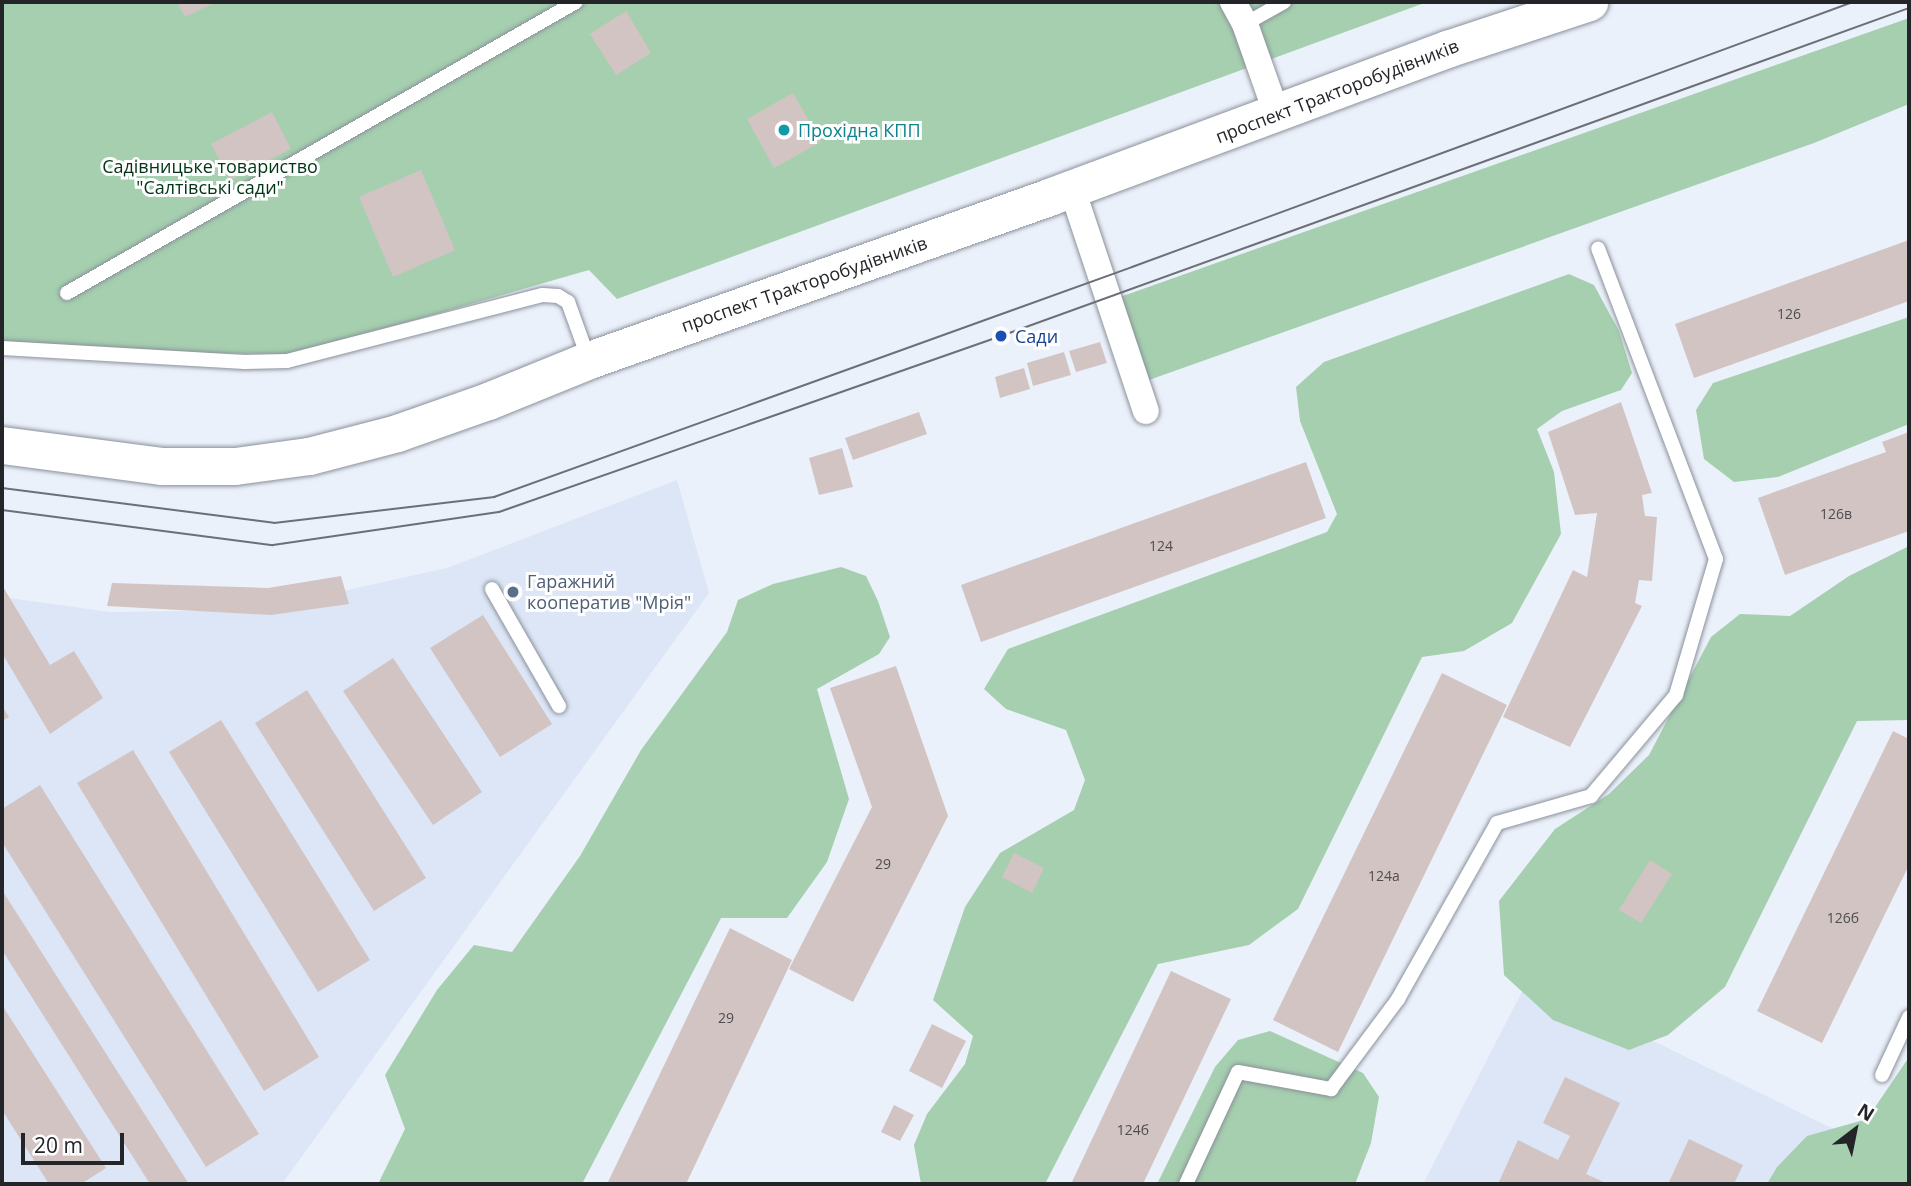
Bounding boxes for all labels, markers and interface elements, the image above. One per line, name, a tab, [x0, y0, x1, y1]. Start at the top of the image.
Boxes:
street label: проспект Тракторобудівників	[1212, 35, 1462, 147]
place label: Прохідна КПП	[798, 119, 921, 141]
marker: Прохідна КПП	[776, 122, 792, 138]
park label: Садівницьке товариство "Салтівські сади"	[102, 156, 318, 198]
street label: проспект Тракторобудівників	[678, 232, 930, 336]
house number: 126	[1777, 306, 1801, 322]
place label: Сади	[1015, 325, 1058, 347]
marker: Сади	[993, 328, 1009, 344]
house number: 126в	[1820, 506, 1852, 522]
house number: 124	[1149, 538, 1173, 554]
place label: Гаражний кооператив "Мрія"	[527, 571, 691, 614]
marker: Гаражний кооператив "Мрія"	[505, 584, 521, 600]
house number: 29	[875, 856, 891, 872]
house number: 124а	[1368, 868, 1400, 884]
house number: 126б	[1827, 910, 1859, 926]
house number: 29	[718, 1010, 734, 1026]
north arrow	[1820, 1095, 1890, 1165]
text: N	[1853, 1097, 1880, 1127]
scale bar	[24, 1120, 128, 1164]
house number: 124б	[1117, 1122, 1149, 1138]
text: 20 m	[34, 1131, 83, 1159]

